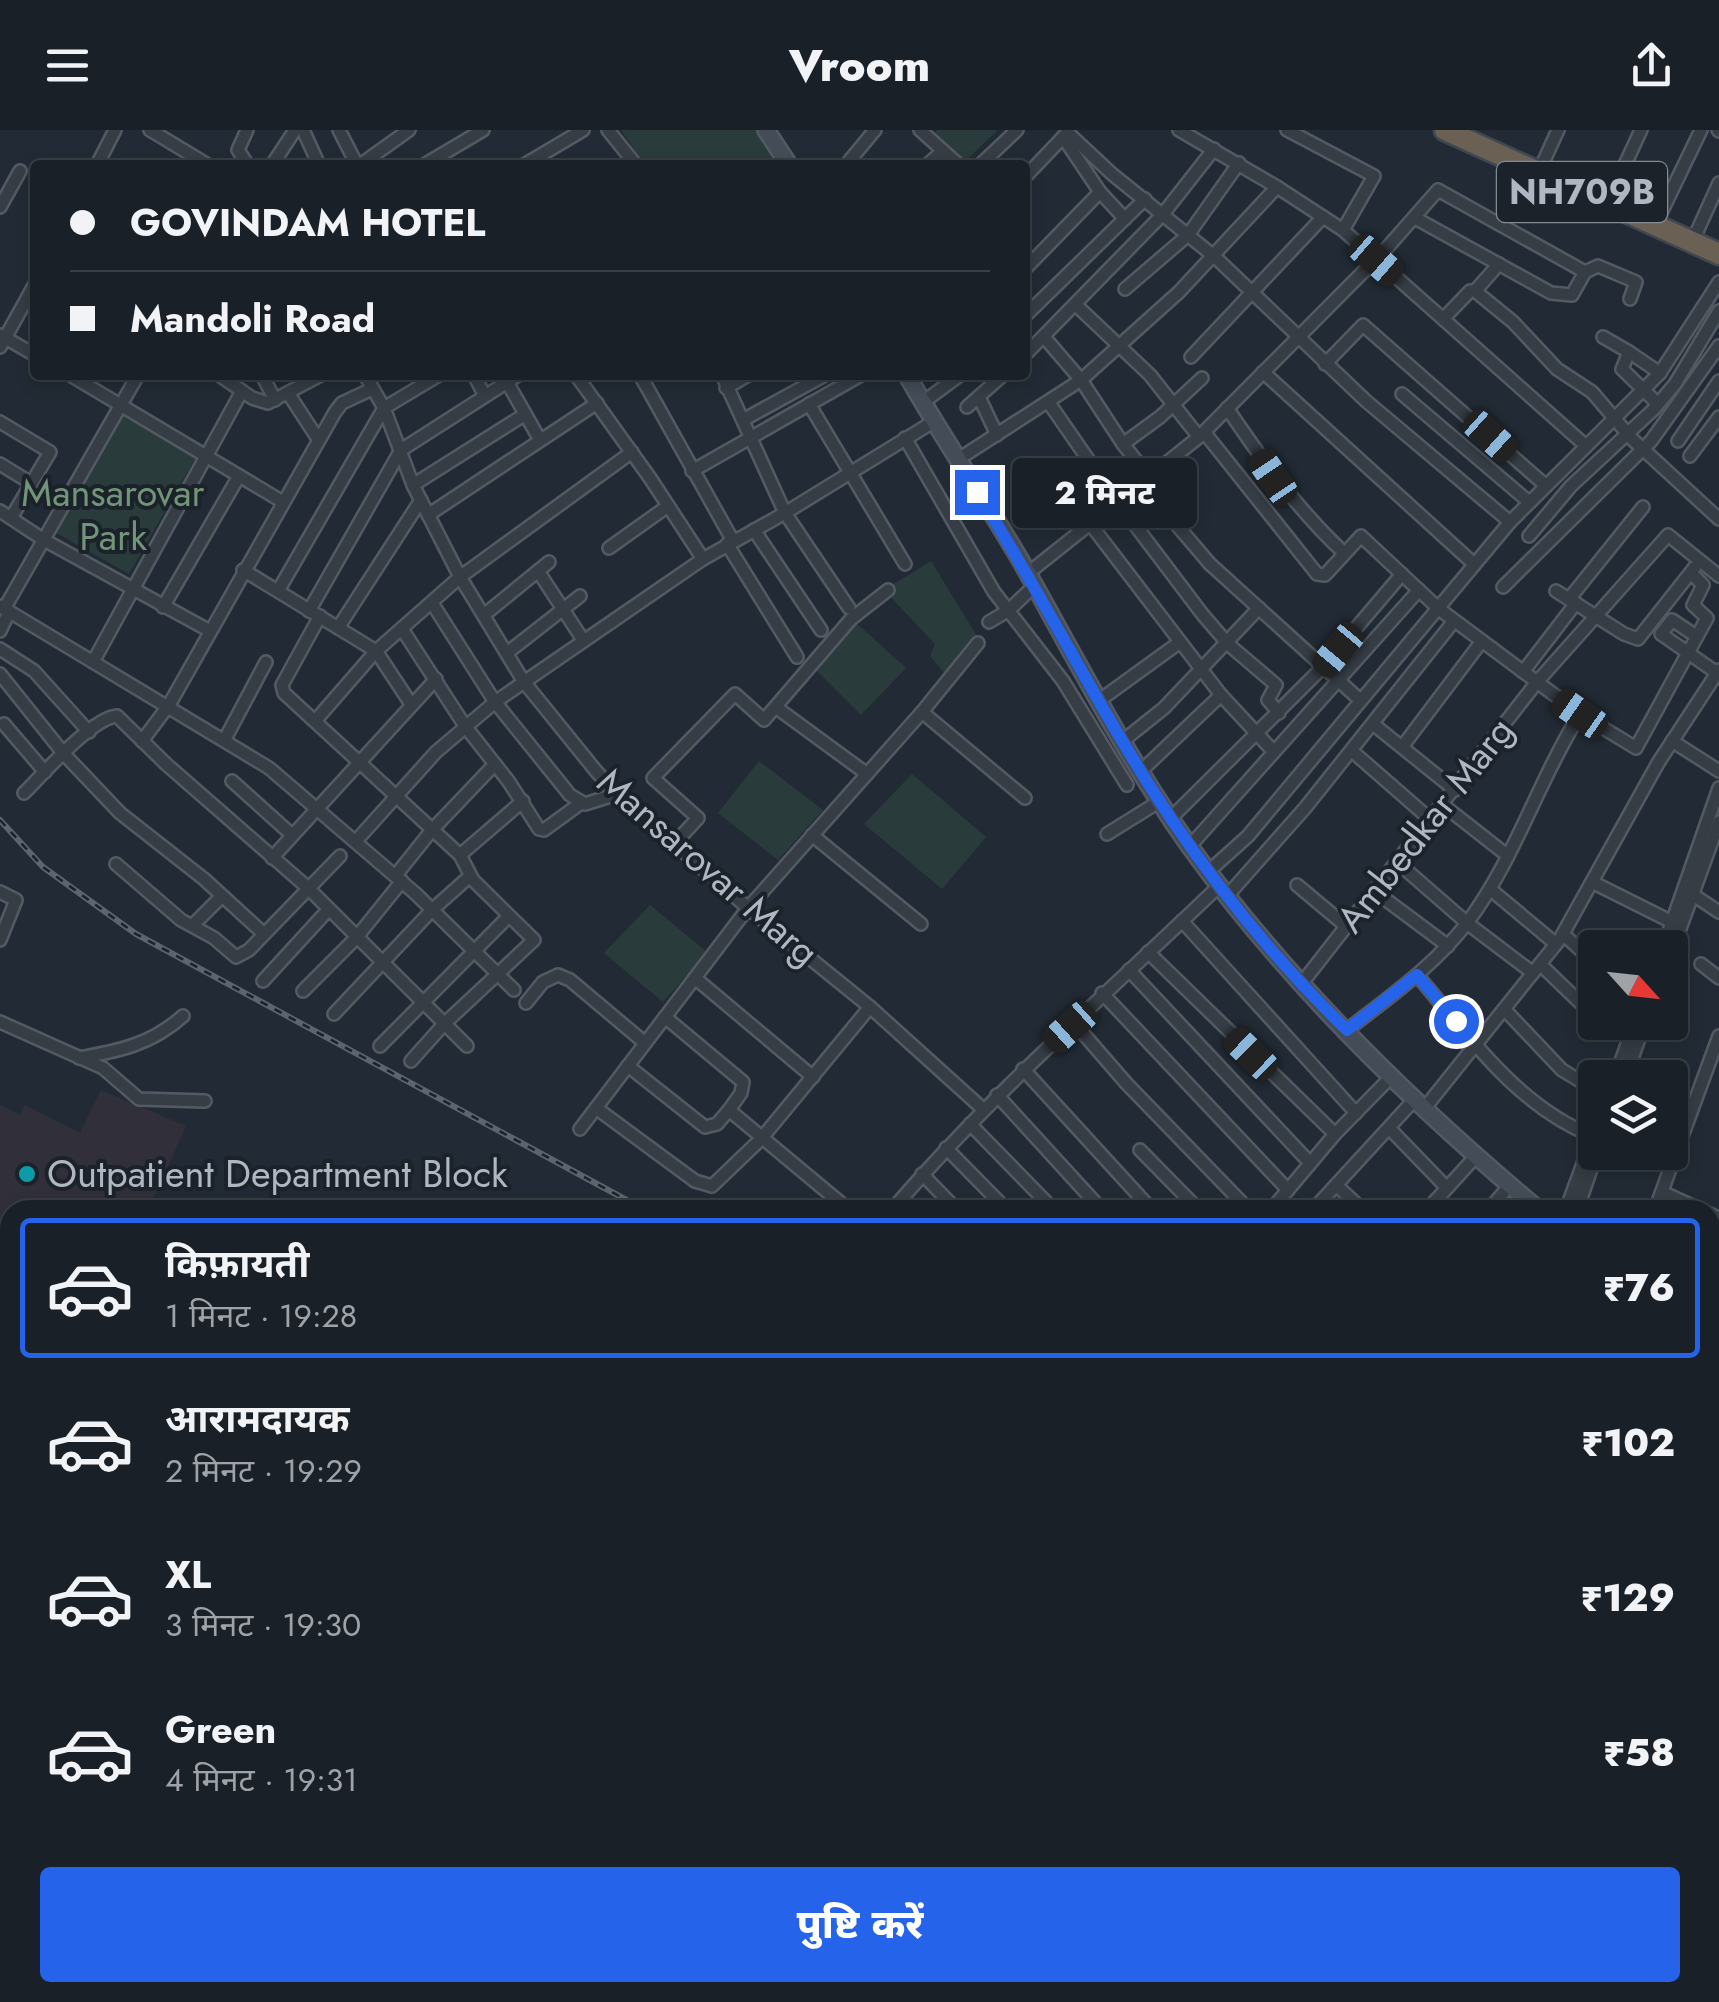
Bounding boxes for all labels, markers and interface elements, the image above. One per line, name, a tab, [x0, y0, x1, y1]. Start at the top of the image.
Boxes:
text: Vroom	[789, 33, 930, 98]
icon: menu	[40, 38, 95, 93]
icon: share	[1624, 38, 1679, 93]
road number: NH709B	[1497, 162, 1667, 222]
text: GOVINDAM HOTEL	[130, 195, 485, 250]
car	[1344, 229, 1408, 291]
text: Mandoli Road	[130, 291, 375, 346]
car	[1458, 405, 1522, 467]
car	[1244, 444, 1302, 510]
callout: 2 मिनट	[1012, 457, 1197, 527]
park label: Mansarovar Park	[21, 465, 205, 564]
route end	[955, 470, 1000, 515]
text: 2 मिनट	[1054, 470, 1155, 516]
car	[1307, 617, 1369, 683]
car	[1547, 685, 1613, 743]
street label: Ambedkar Marg	[1323, 705, 1526, 944]
street label: Mansarovar Marg	[585, 755, 831, 979]
north arrow	[1578, 930, 1688, 1040]
map controls	[1578, 930, 1688, 1170]
car	[1038, 996, 1102, 1058]
route start	[1434, 999, 1479, 1044]
car	[1219, 1022, 1283, 1086]
button: layers	[1578, 1060, 1688, 1170]
place label: Outpatient Department Block	[47, 1146, 508, 1201]
marker: Outpatient Department Block	[16, 1163, 38, 1185]
text: किफ़ायती	[165, 1236, 309, 1291]
icon: car	[45, 1243, 135, 1333]
text: ₹76	[1603, 1260, 1675, 1315]
text: 1 मिनट · 19:28	[165, 1293, 357, 1339]
text: आरामदायक	[165, 1391, 349, 1446]
icon: car	[45, 1398, 135, 1488]
text: ₹102	[1581, 1415, 1675, 1470]
text: 2 मिनट · 19:29	[165, 1448, 362, 1494]
text: XL	[165, 1547, 211, 1602]
icon: car	[45, 1553, 135, 1643]
text: ₹129	[1581, 1570, 1675, 1625]
text: 3 मिनट · 19:30	[165, 1602, 361, 1648]
text: Green	[165, 1702, 276, 1757]
icon: car	[45, 1708, 135, 1798]
text: ₹58	[1603, 1725, 1675, 1780]
text: 4 मिनट · 19:31	[165, 1757, 358, 1803]
button: पुष्टि करें	[40, 1867, 1680, 1982]

